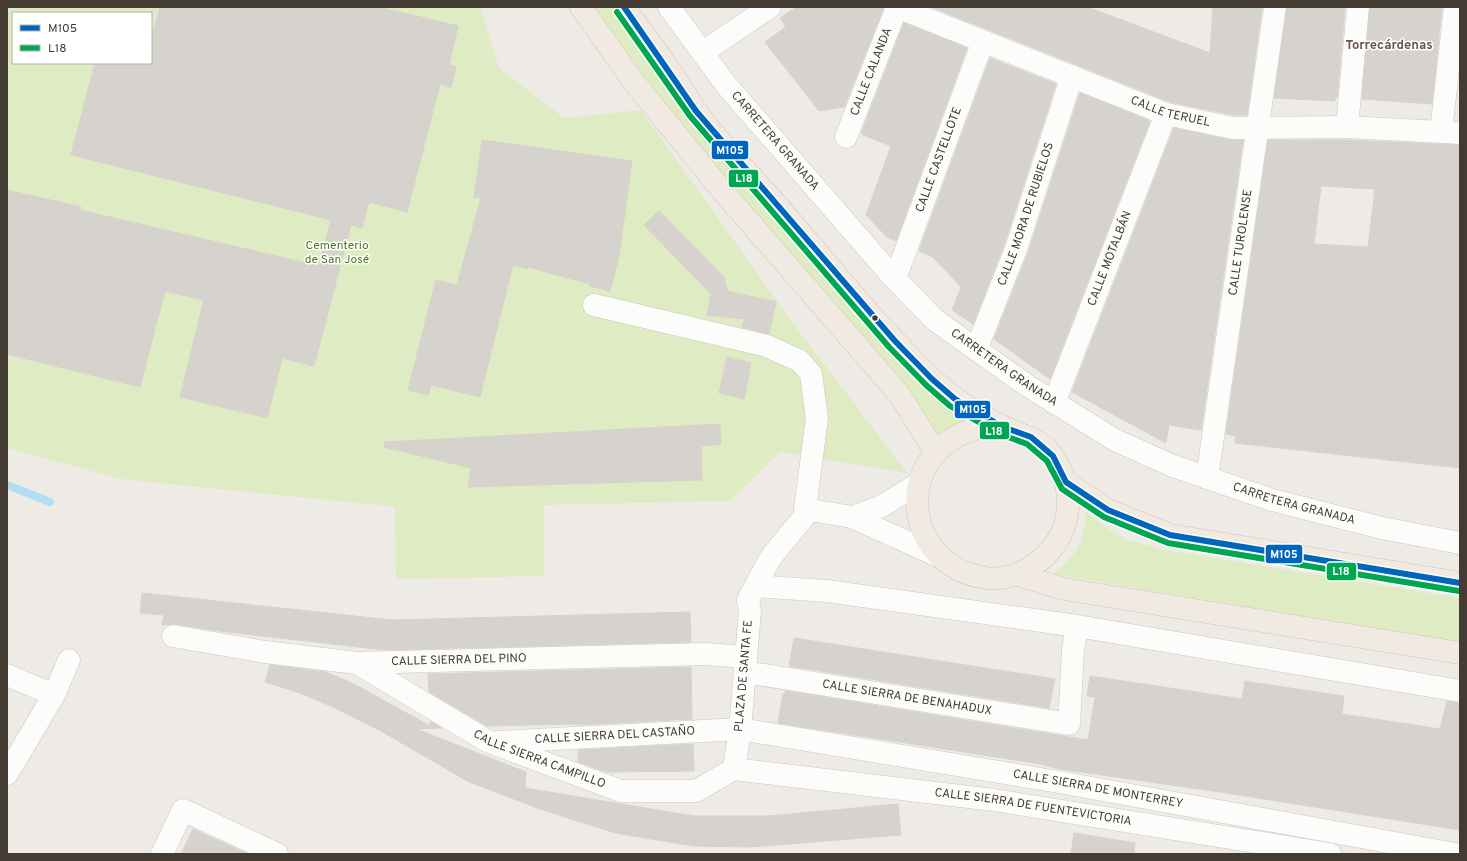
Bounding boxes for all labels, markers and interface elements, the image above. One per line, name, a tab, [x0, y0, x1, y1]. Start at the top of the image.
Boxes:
legend	[12, 12, 152, 64]
text: M105	[48, 21, 77, 37]
street label: CALLE CALANDA	[847, 25, 896, 118]
district label: Torrecárdenas	[1345, 38, 1433, 54]
text: L18	[48, 41, 67, 57]
street label: CARRETERA GRANADA	[727, 88, 822, 194]
street label: CALLE TERUEL	[1128, 93, 1212, 131]
street label: CALLE CASTELLOTE	[912, 105, 966, 215]
line badge: M105	[711, 140, 749, 160]
street label: CALLE MORA DE RUBIELOS	[994, 140, 1058, 288]
text: M105	[716, 144, 744, 158]
line badge: L18	[728, 169, 759, 188]
text: L18	[735, 172, 753, 186]
street label: CALLE TUROLENSE	[1225, 188, 1257, 297]
street label: CALLE MOTALBÁN	[1084, 209, 1136, 308]
park label: Cementerio de San José	[305, 238, 369, 268]
unlabelled marker	[870, 313, 880, 323]
street label: CARRETERA GRANADA	[947, 325, 1060, 410]
line badge: M105	[954, 400, 991, 419]
text: M105	[959, 403, 987, 417]
line badge: L18	[979, 421, 1010, 440]
text: L18	[985, 425, 1003, 439]
street label: CARRETERA GRANADA	[1230, 479, 1357, 529]
line badge: M105	[1265, 544, 1303, 564]
text: M105	[1270, 548, 1298, 562]
line badge: L18	[1326, 562, 1357, 581]
text: L18	[1332, 565, 1350, 579]
street label: PLAZA DE SANTA FE	[731, 619, 757, 733]
street label: CALLE SIERRA DEL PINO	[391, 651, 527, 670]
street label: CALLE SIERRA DE BENAHADUX	[821, 676, 993, 719]
street label: CALLE SIERRA DEL CASTAÑO	[534, 723, 695, 748]
street label: CALLE SIERRA CAMPILLO	[470, 726, 608, 793]
street label: CALLE SIERRA DE MONTERREY	[1012, 766, 1185, 812]
street label: CALLE SIERRA DE FUENTEVICTORIA	[934, 785, 1133, 830]

